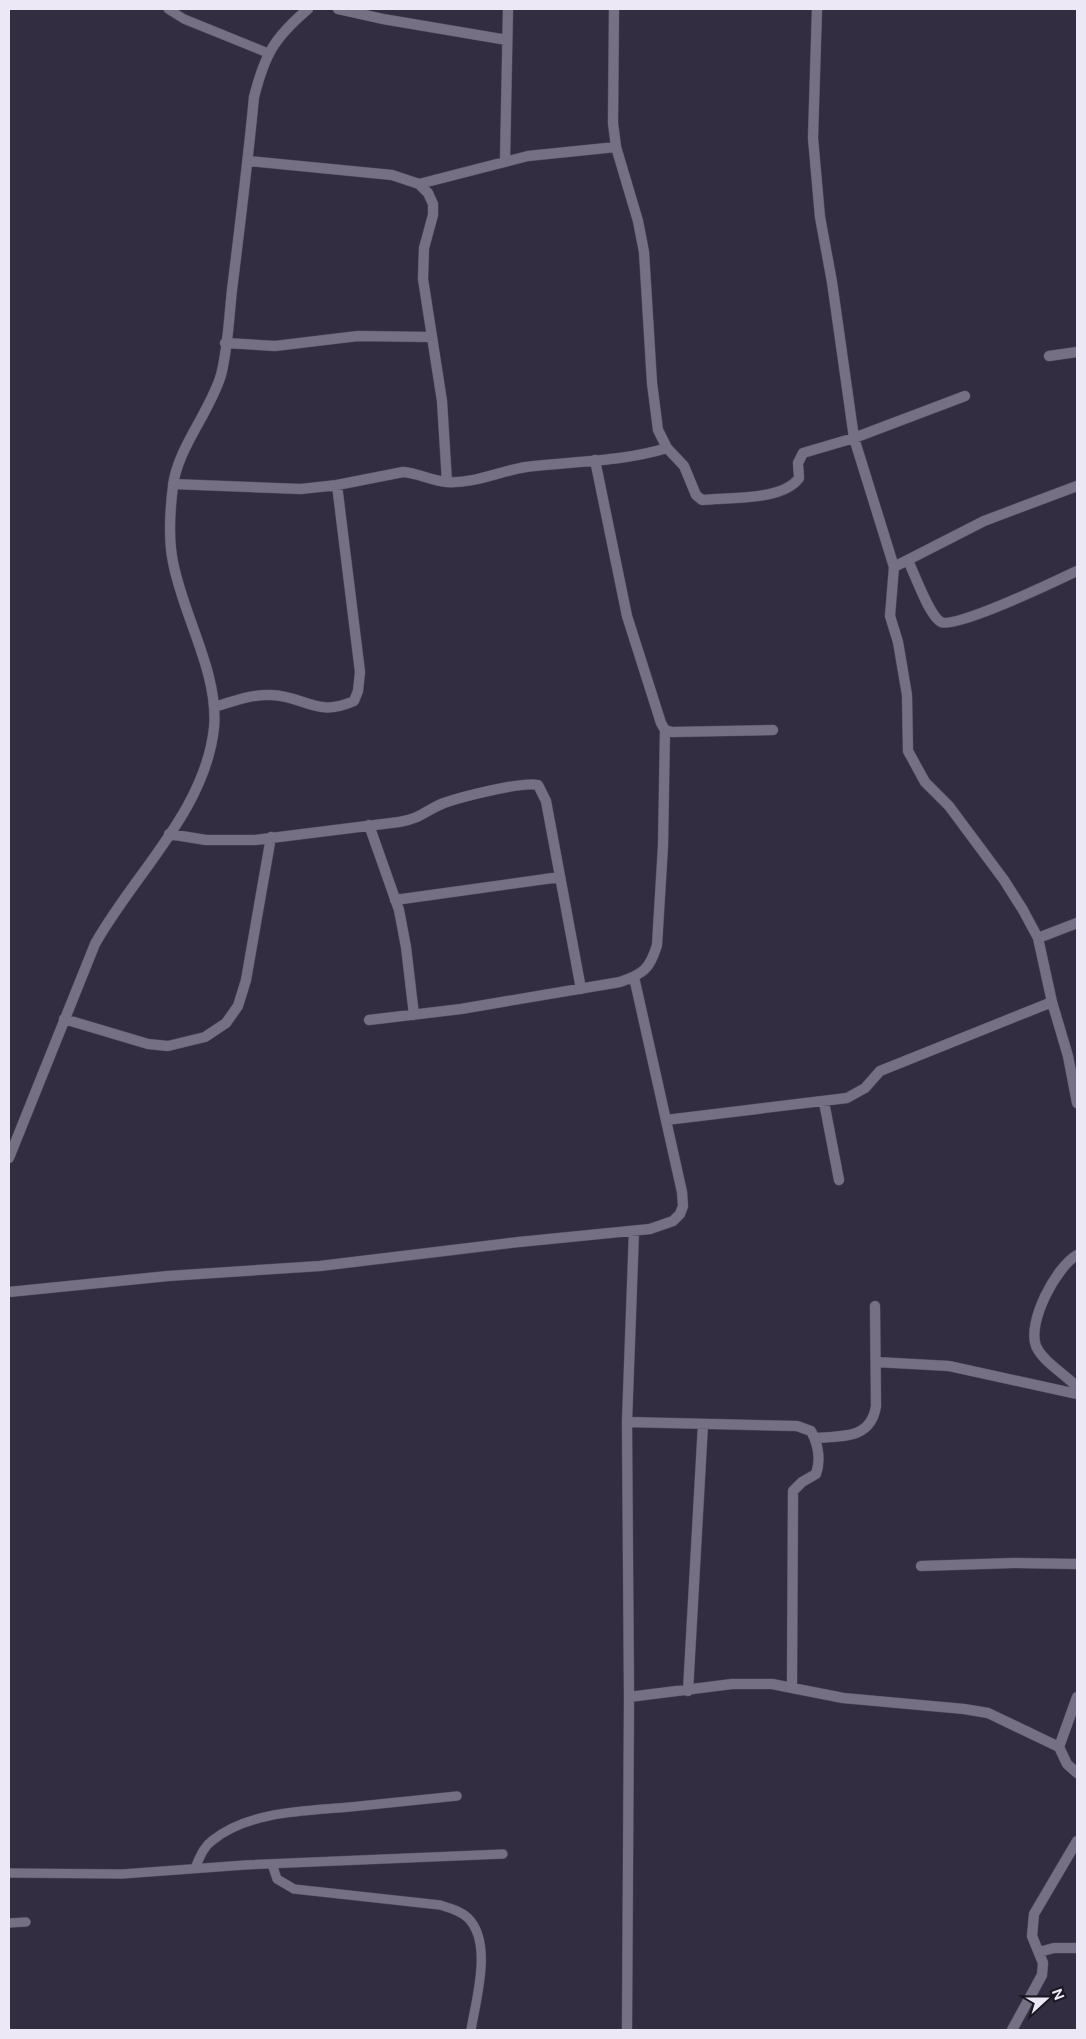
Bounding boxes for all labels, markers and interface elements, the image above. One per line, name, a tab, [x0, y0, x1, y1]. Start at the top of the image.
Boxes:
north arrow	[1021, 1974, 1071, 2024]
text: N	[1049, 1986, 1068, 2002]

